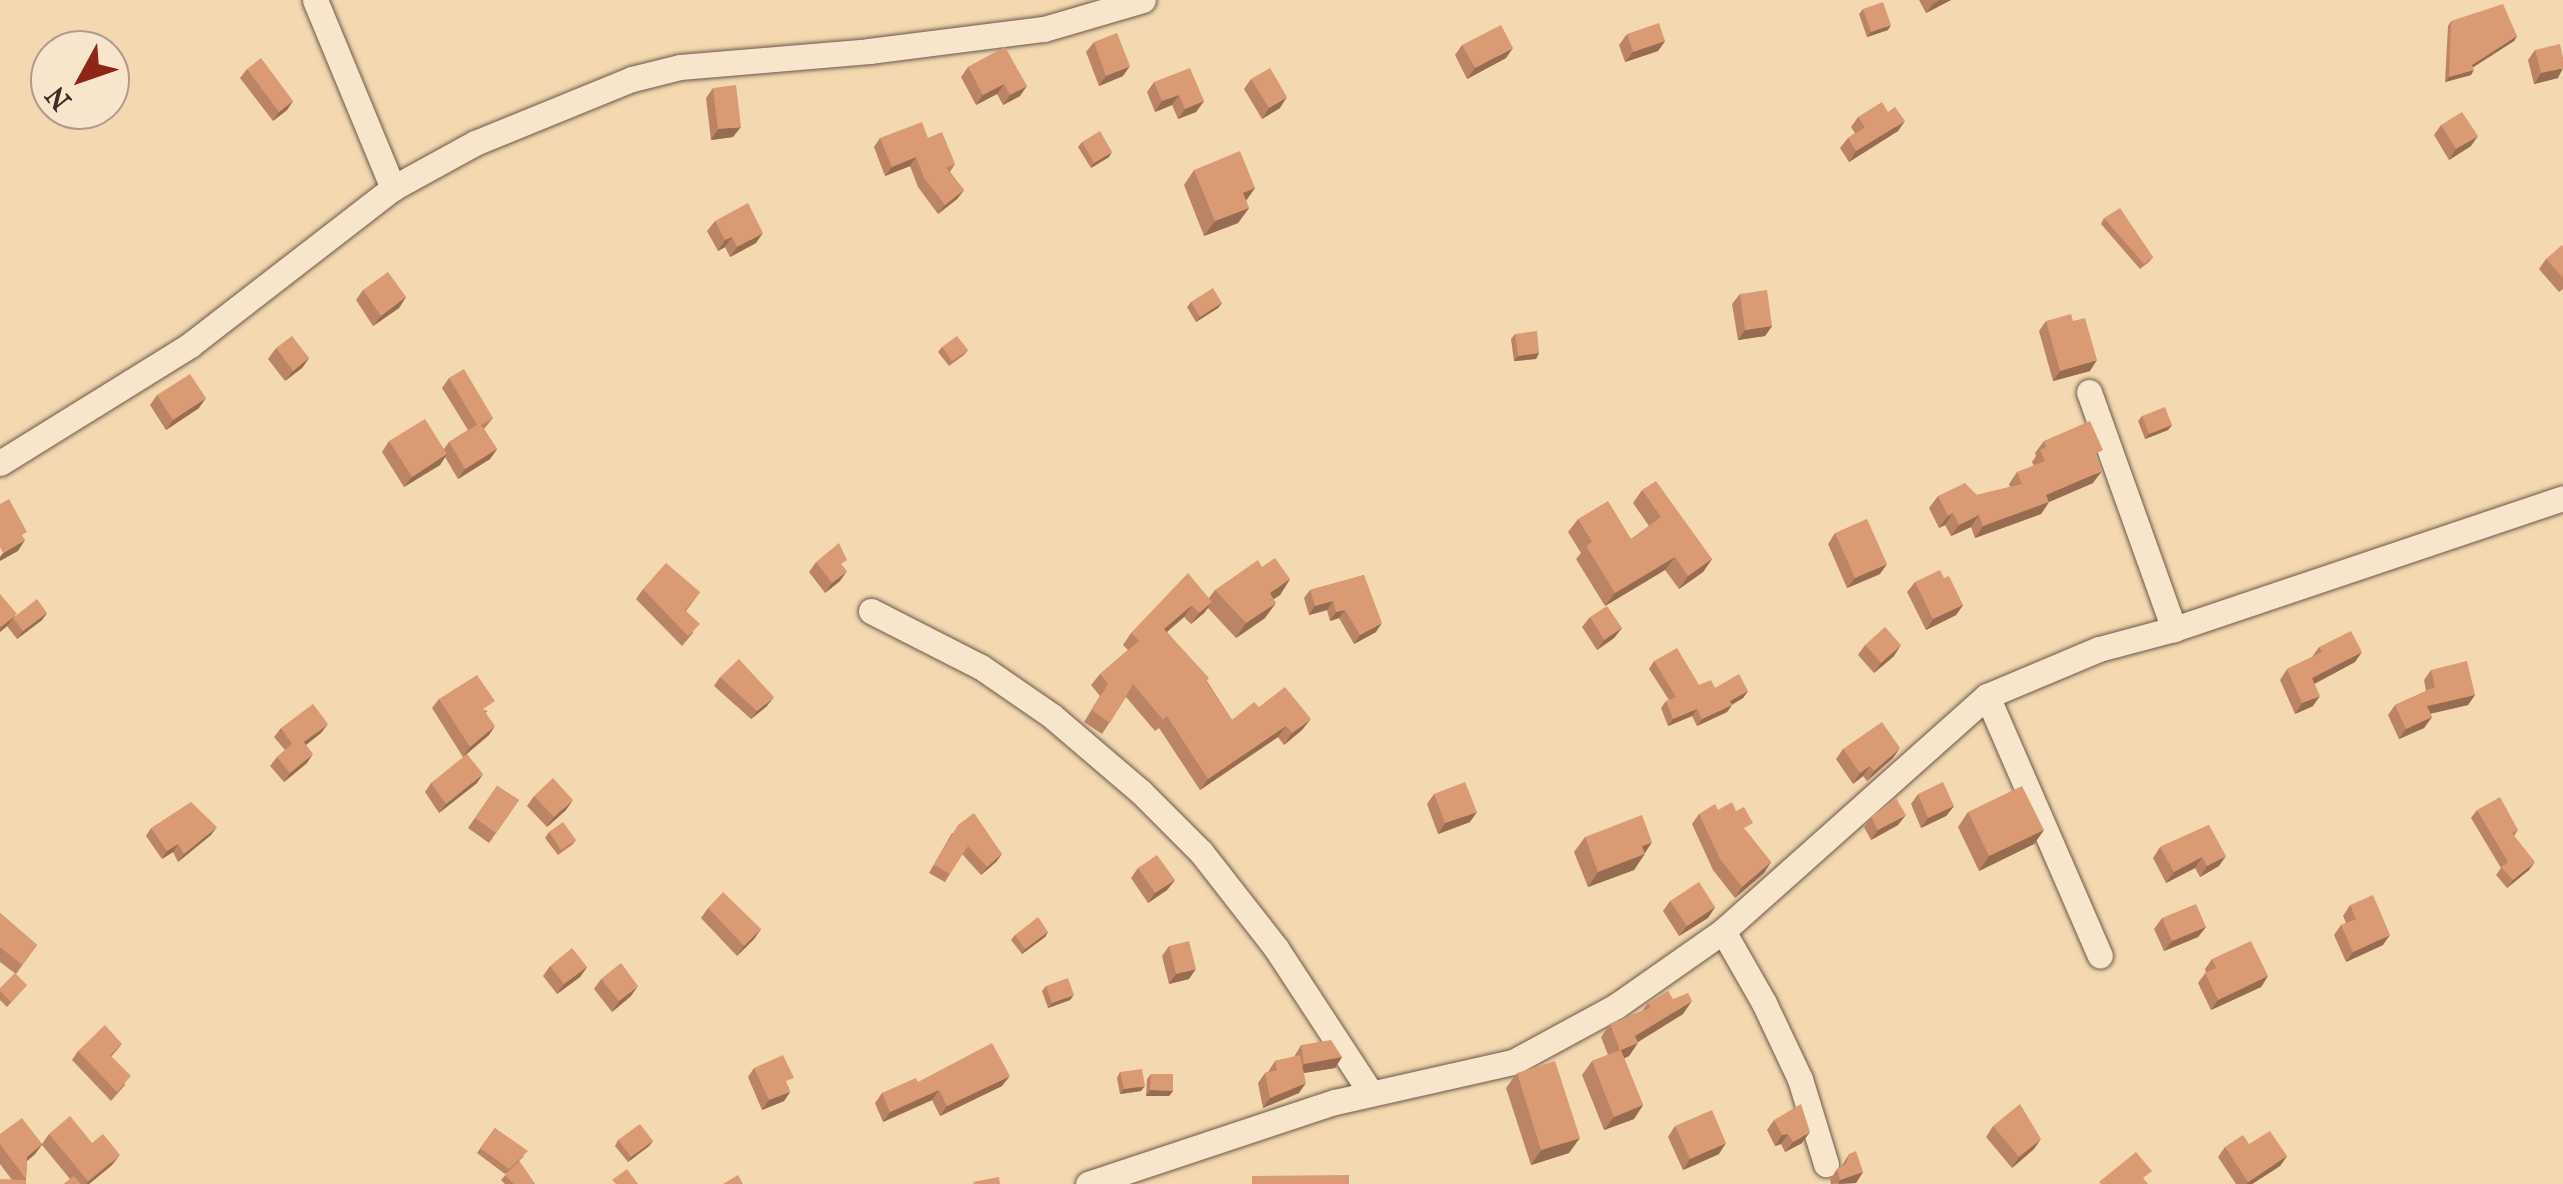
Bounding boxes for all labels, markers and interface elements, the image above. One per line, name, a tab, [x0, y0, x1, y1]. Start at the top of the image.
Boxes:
north arrow	[30, 30, 130, 130]
text: N	[39, 80, 78, 117]

